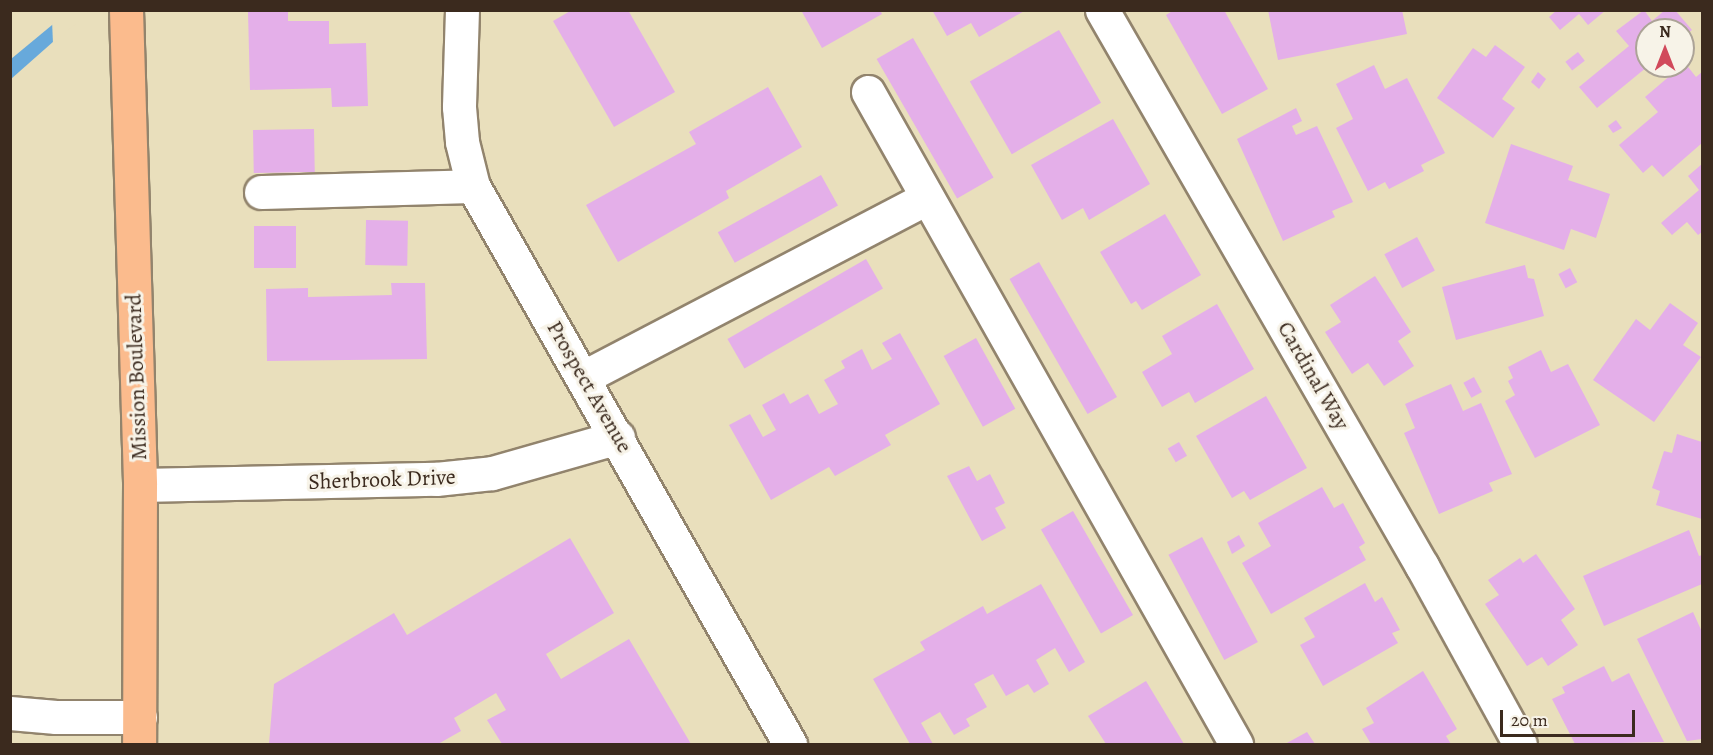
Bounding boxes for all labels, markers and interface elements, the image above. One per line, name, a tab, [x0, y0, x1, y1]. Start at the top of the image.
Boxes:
north arrow	[1635, 18, 1695, 78]
text: N	[1659, 21, 1671, 43]
street label: Mission Boulevard	[121, 293, 153, 461]
street label: Prospect Avenue	[541, 316, 637, 458]
street label: Cardinal Way	[1271, 317, 1355, 435]
street label: Sherbrook Drive	[308, 464, 456, 496]
scale bar	[1503, 698, 1638, 736]
text: 20 m	[1511, 708, 1548, 732]

